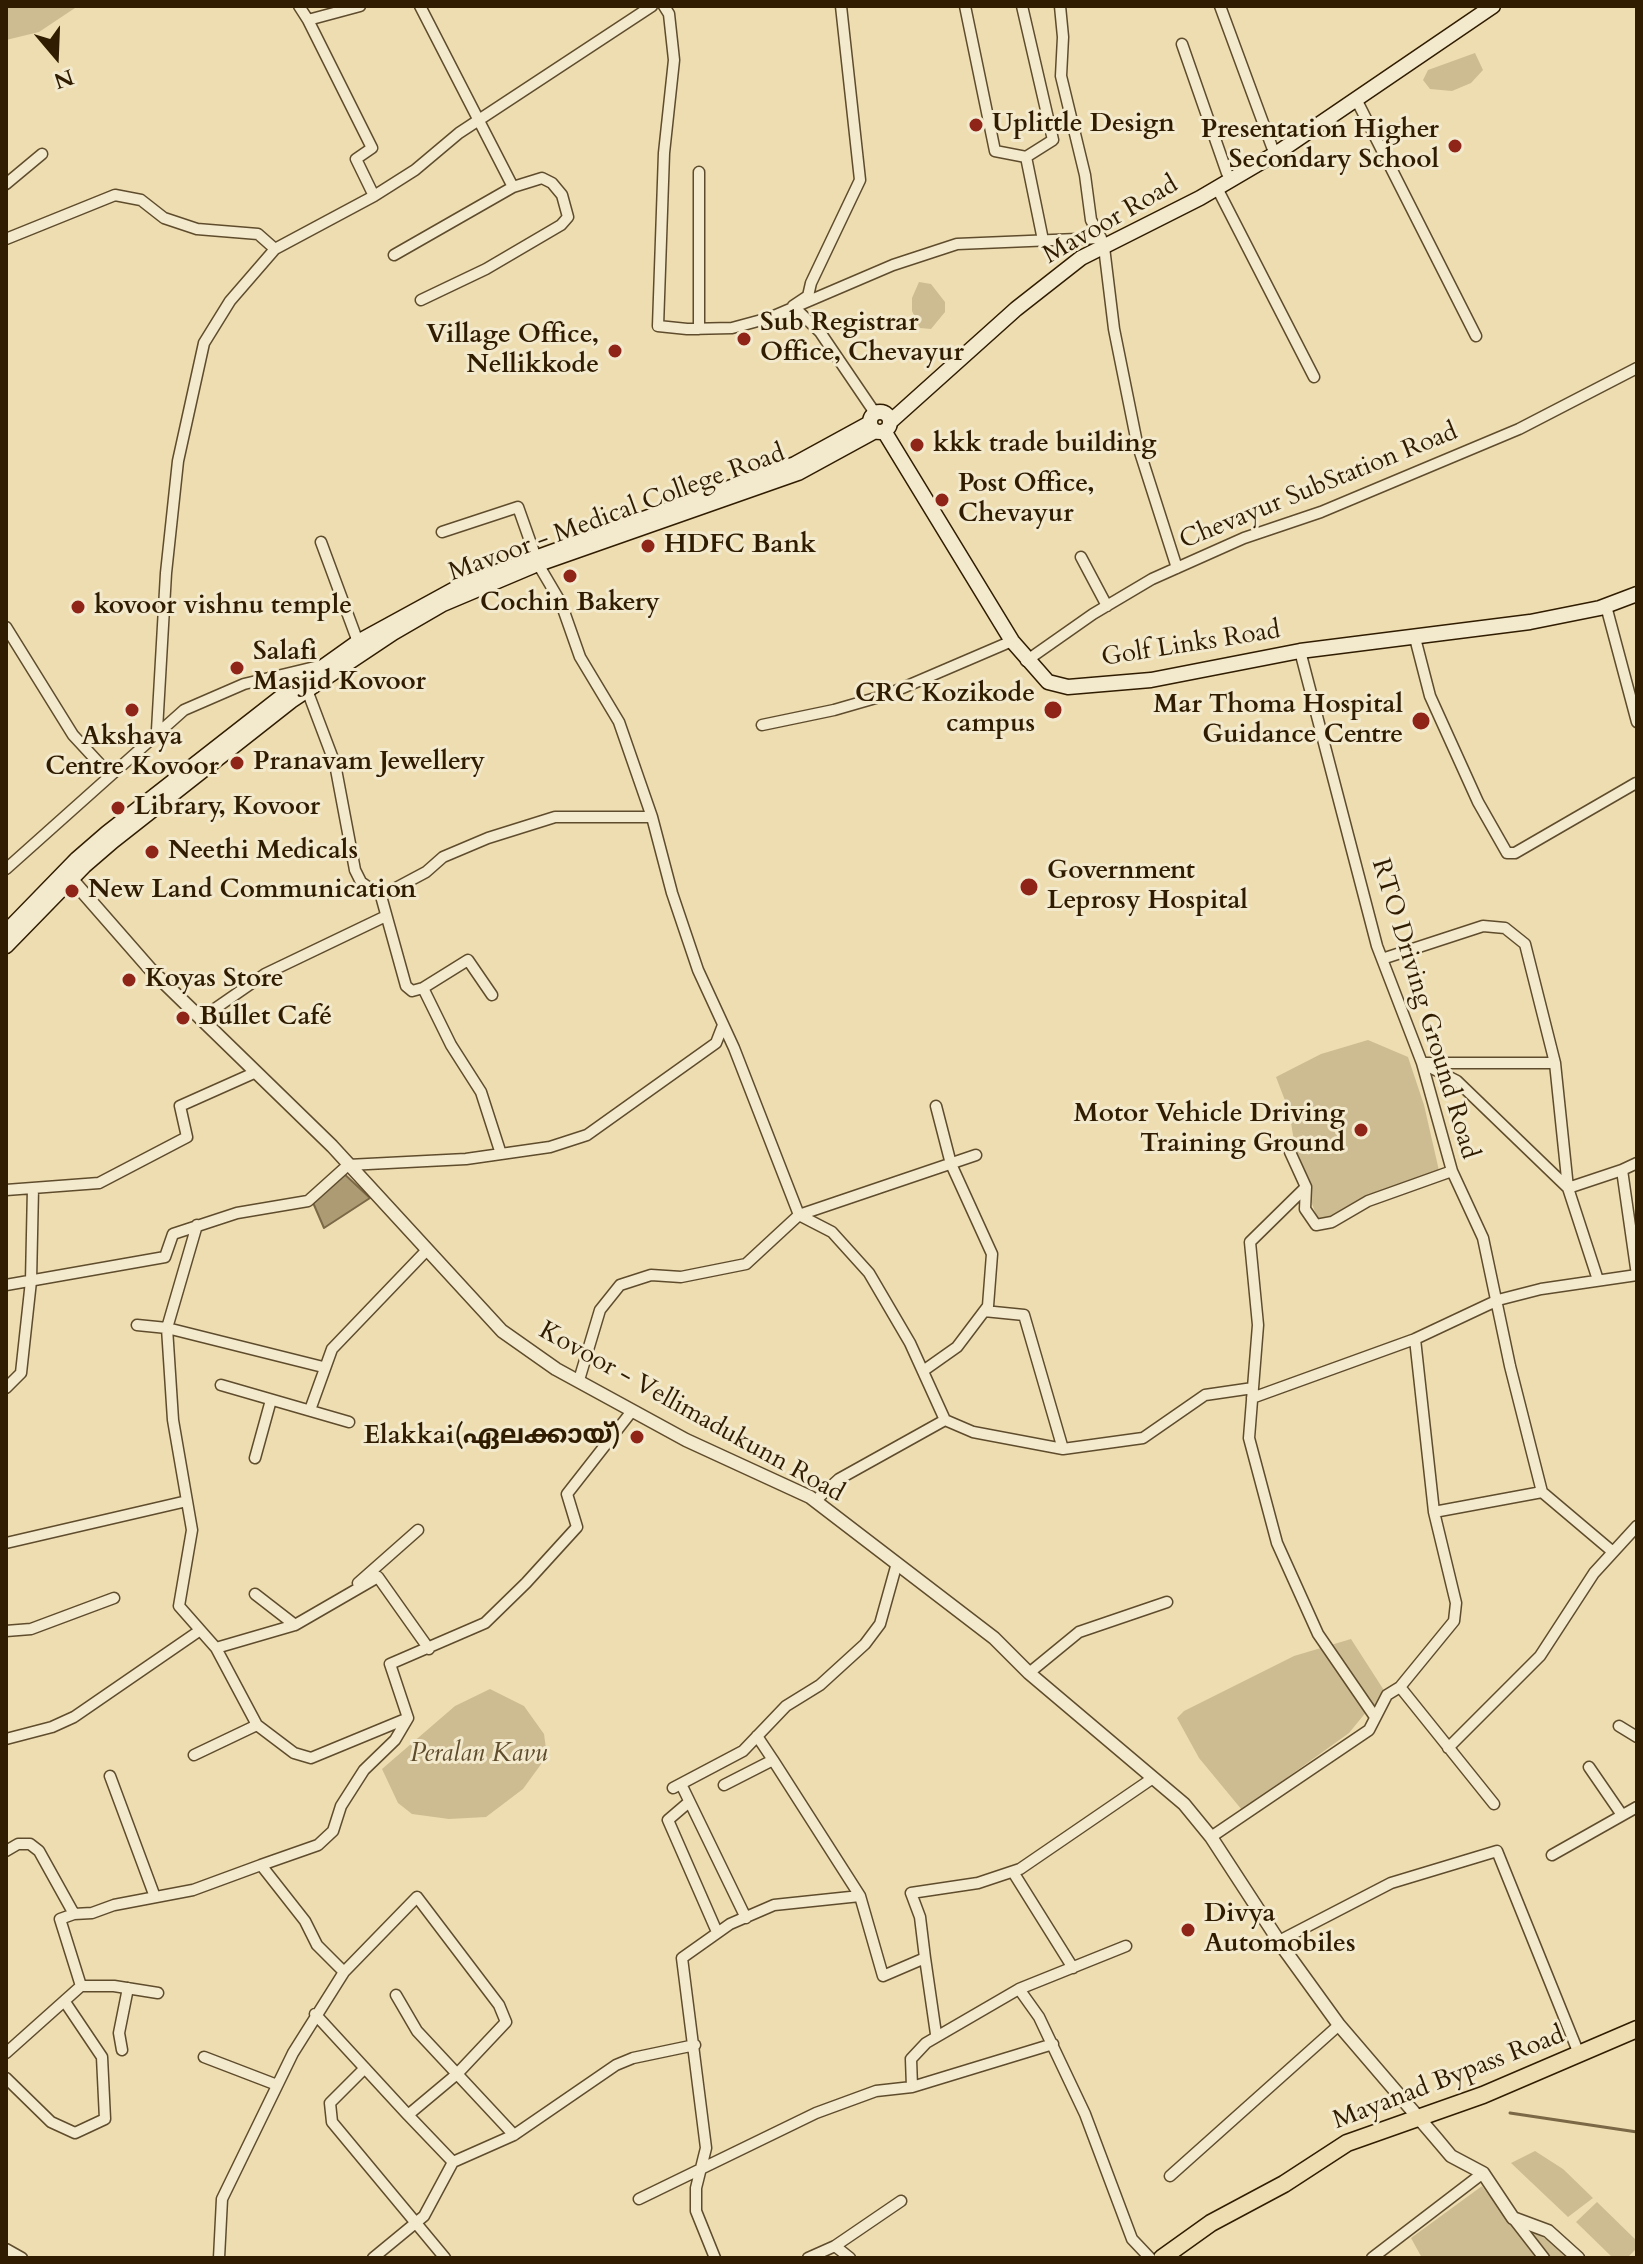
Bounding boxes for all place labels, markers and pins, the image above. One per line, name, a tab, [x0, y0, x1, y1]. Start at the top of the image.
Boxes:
place label: Uplittle Design	[992, 109, 1175, 141]
place label: Presentation Higher Secondary School	[1201, 115, 1439, 176]
marker: Uplittle Design	[967, 116, 985, 134]
marker: Presentation Higher Secondary School	[1446, 137, 1464, 155]
place label: Sub Registrar Office, Chevayur	[760, 308, 964, 370]
place label: Village Office, Nellikkode	[426, 320, 599, 382]
marker: Sub Registrar Office, Chevayur	[735, 330, 753, 348]
marker: Village Office, Nellikkode	[606, 342, 624, 360]
place label: kkk trade building	[933, 429, 1156, 461]
marker: kkk trade building	[908, 436, 926, 454]
place label: Post Office, Chevayur	[958, 469, 1095, 530]
marker: Post Office, Chevayur	[933, 491, 951, 509]
place label: HDFC Bank	[664, 530, 816, 562]
marker: HDFC Bank	[639, 537, 657, 555]
marker: Cochin Bakery	[561, 567, 579, 585]
place label: Cochin Bakery	[480, 588, 660, 620]
place label: kovoor vishnu temple	[94, 591, 352, 623]
marker: kovoor vishnu temple	[69, 598, 87, 616]
place label: Salafi Masjid Kovoor	[253, 637, 426, 698]
marker: Salafi Masjid Kovoor	[228, 659, 246, 677]
place label: CRC Kozikode campus	[855, 679, 1035, 740]
place label: Mar Thoma Hospital Guidance Centre	[1153, 690, 1403, 752]
marker: CRC Kozikode campus	[1042, 699, 1064, 721]
marker: Akshaya Centre Kovoor	[123, 701, 141, 719]
marker: Mar Thoma Hospital Guidance Centre	[1410, 710, 1432, 732]
place label: Akshaya Centre Kovoor	[45, 722, 219, 784]
place label: Pranavam Jewellery	[253, 747, 485, 779]
marker: Pranavam Jewellery	[228, 754, 246, 772]
place label: Library, Kovoor	[134, 792, 320, 824]
marker: Library, Kovoor	[109, 799, 127, 817]
place label: Neethi Medicals	[168, 836, 358, 868]
marker: Neethi Medicals	[143, 843, 161, 861]
place label: Government Leprosy Hospital	[1047, 856, 1248, 918]
place label: New Land Communication	[88, 875, 416, 907]
marker: Government Leprosy Hospital	[1018, 876, 1040, 898]
marker: New Land Communication	[63, 882, 81, 900]
place label: Koyas Store	[145, 964, 284, 996]
marker: Koyas Store	[120, 971, 138, 989]
place label: Bullet Café	[199, 1002, 332, 1034]
marker: Bullet Café	[174, 1009, 192, 1027]
place label: Motor Vehicle Driving Training Ground	[1073, 1099, 1345, 1160]
marker: Motor Vehicle Driving Training Ground	[1352, 1121, 1370, 1139]
place label: Elakkai(ഏലക്കായ്)	[363, 1421, 621, 1453]
marker: Elakkai(ഏലക്കായ്)	[628, 1428, 646, 1446]
place label: Divya Automobiles	[1204, 1899, 1356, 1960]
marker: Divya Automobiles	[1179, 1921, 1197, 1939]

